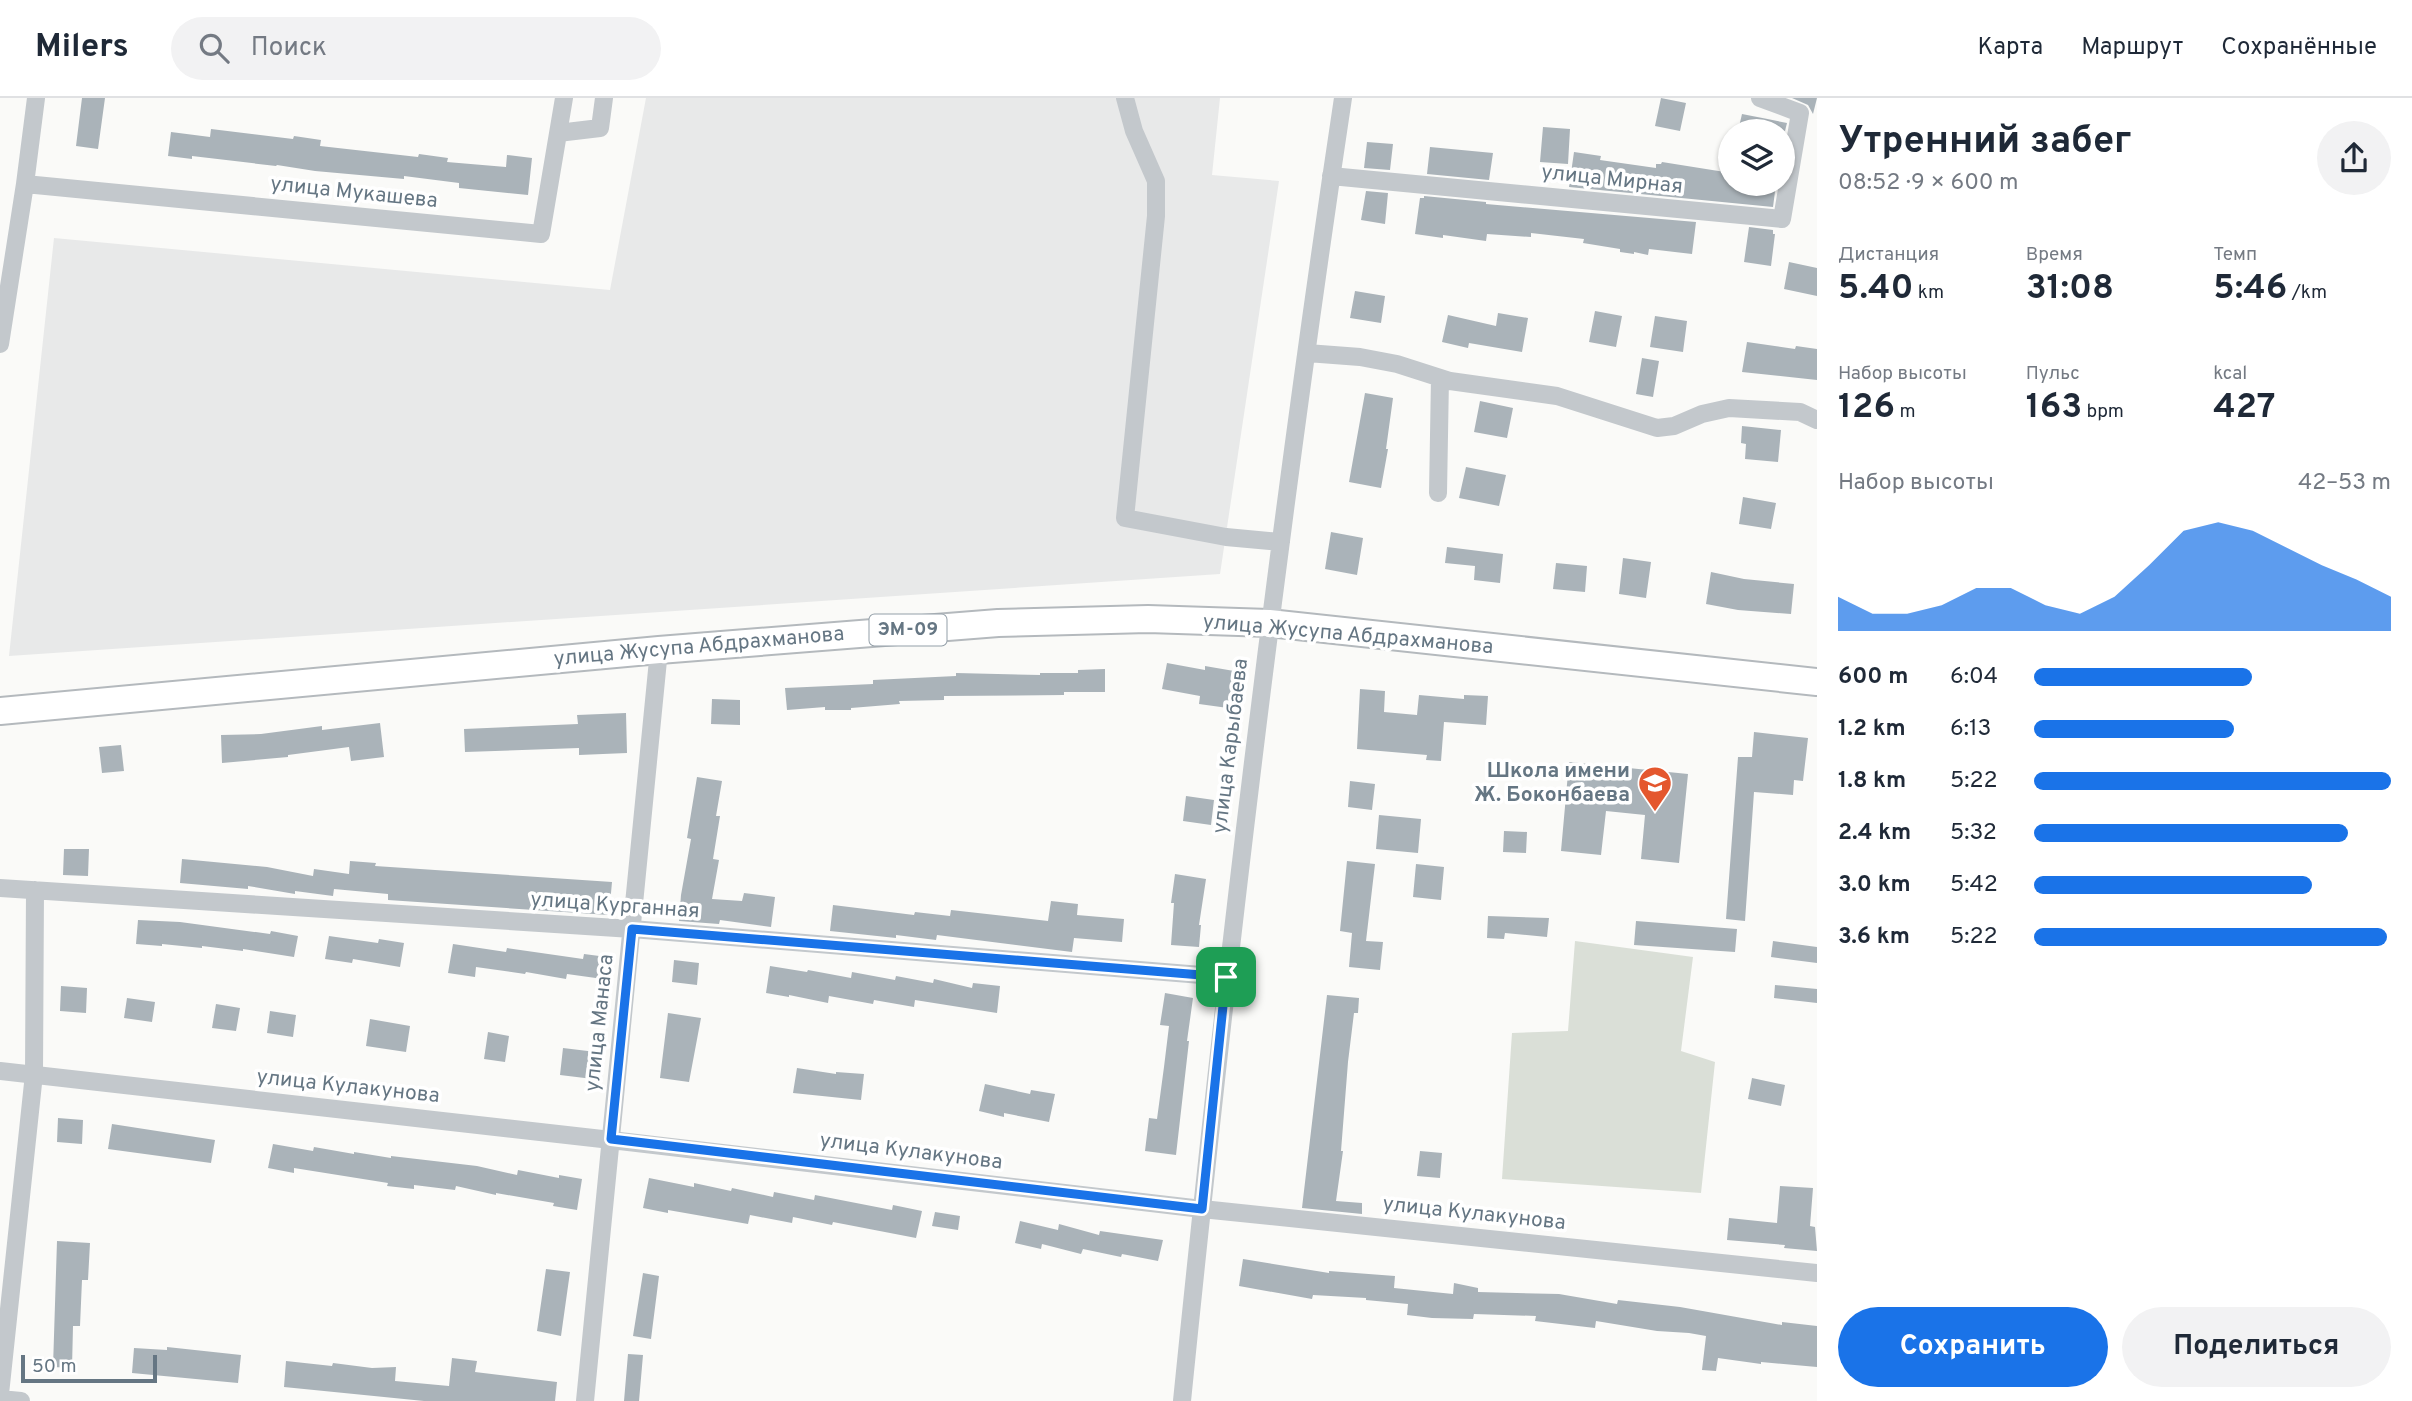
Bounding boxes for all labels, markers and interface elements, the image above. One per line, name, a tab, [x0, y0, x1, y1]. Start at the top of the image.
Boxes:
search box	[171, 17, 661, 80]
text: Milers	[35, 27, 129, 69]
icon: search	[195, 29, 233, 67]
text: Поиск	[251, 32, 327, 65]
text: Карта	[1977, 33, 2043, 63]
text: Маршрут	[2081, 33, 2183, 63]
text: Сохранённые	[2221, 33, 2377, 63]
text: Утренний забег	[1838, 118, 2132, 167]
map controls	[1718, 119, 1795, 196]
button: layers	[1718, 119, 1795, 196]
button: share	[2317, 121, 2391, 195]
street label: улица Мирная	[1540, 159, 1684, 201]
text: 08:52 · 9 × 600 m	[1838, 169, 2018, 198]
street label: улица Мукашева	[269, 171, 439, 215]
text: Дистанция	[1838, 243, 1939, 267]
text: Время	[2026, 243, 2083, 267]
text: Темп	[2213, 243, 2257, 267]
text: 5.40	[1838, 267, 1913, 311]
text: 31:08	[2026, 267, 2114, 311]
text: 5:46	[2213, 267, 2287, 311]
text: km	[1913, 281, 1944, 305]
text: /km	[2287, 281, 2327, 305]
text: Набор высоты	[1838, 362, 1967, 386]
text: Пульс	[2026, 362, 2080, 386]
text: kcal	[2213, 362, 2247, 386]
text: 126	[1838, 386, 1895, 430]
text: 163	[2026, 386, 2082, 430]
text: 427	[2213, 386, 2276, 430]
text: m	[1895, 400, 1915, 424]
text: bpm	[2082, 400, 2124, 424]
text: Набор высоты	[1838, 469, 1994, 498]
text: 42–53 m	[2298, 469, 2391, 498]
street label: улица Жусупа Абдрахманова	[1202, 609, 1494, 661]
road number: ЭМ-09	[870, 614, 946, 646]
street label: улица Жусупа Абдрахманова	[553, 621, 845, 673]
street label: улица Карыбаева	[1207, 657, 1255, 835]
text: 600 m	[1838, 663, 1908, 692]
text: 6:04	[1950, 663, 1998, 692]
text: 1.2 km	[1838, 715, 1906, 744]
text: 6:13	[1950, 715, 1991, 744]
place label: Школа имени Ж. Боконбаева	[1474, 758, 1630, 809]
school or university icon: Школа имени Ж. Боконбаева	[1636, 764, 1674, 813]
text: 1.8 km	[1838, 767, 1906, 796]
text: 5:22	[1950, 767, 1998, 796]
text: 2.4 km	[1838, 819, 1911, 848]
text: 5:32	[1950, 819, 1997, 848]
text: 3.0 km	[1838, 871, 1911, 900]
text: 5:42	[1950, 871, 1998, 900]
street label: улица Курганная	[529, 887, 701, 925]
text: 3.6 km	[1838, 923, 1910, 952]
text: 5:22	[1950, 923, 1998, 952]
pin	[1196, 947, 1256, 1007]
street label: улица Манаса	[579, 953, 621, 1093]
icon: arrive	[1207, 958, 1245, 996]
street label: улица Кулакунова	[255, 1064, 441, 1110]
street label: улица Кулакунова	[818, 1127, 1004, 1177]
street label: улица Кулакунова	[1381, 1191, 1567, 1237]
button: Сохранить	[1838, 1307, 2108, 1387]
button: Поделиться	[2122, 1307, 2391, 1387]
scale bar	[21, 1352, 158, 1384]
text: 50 m	[32, 1355, 77, 1379]

